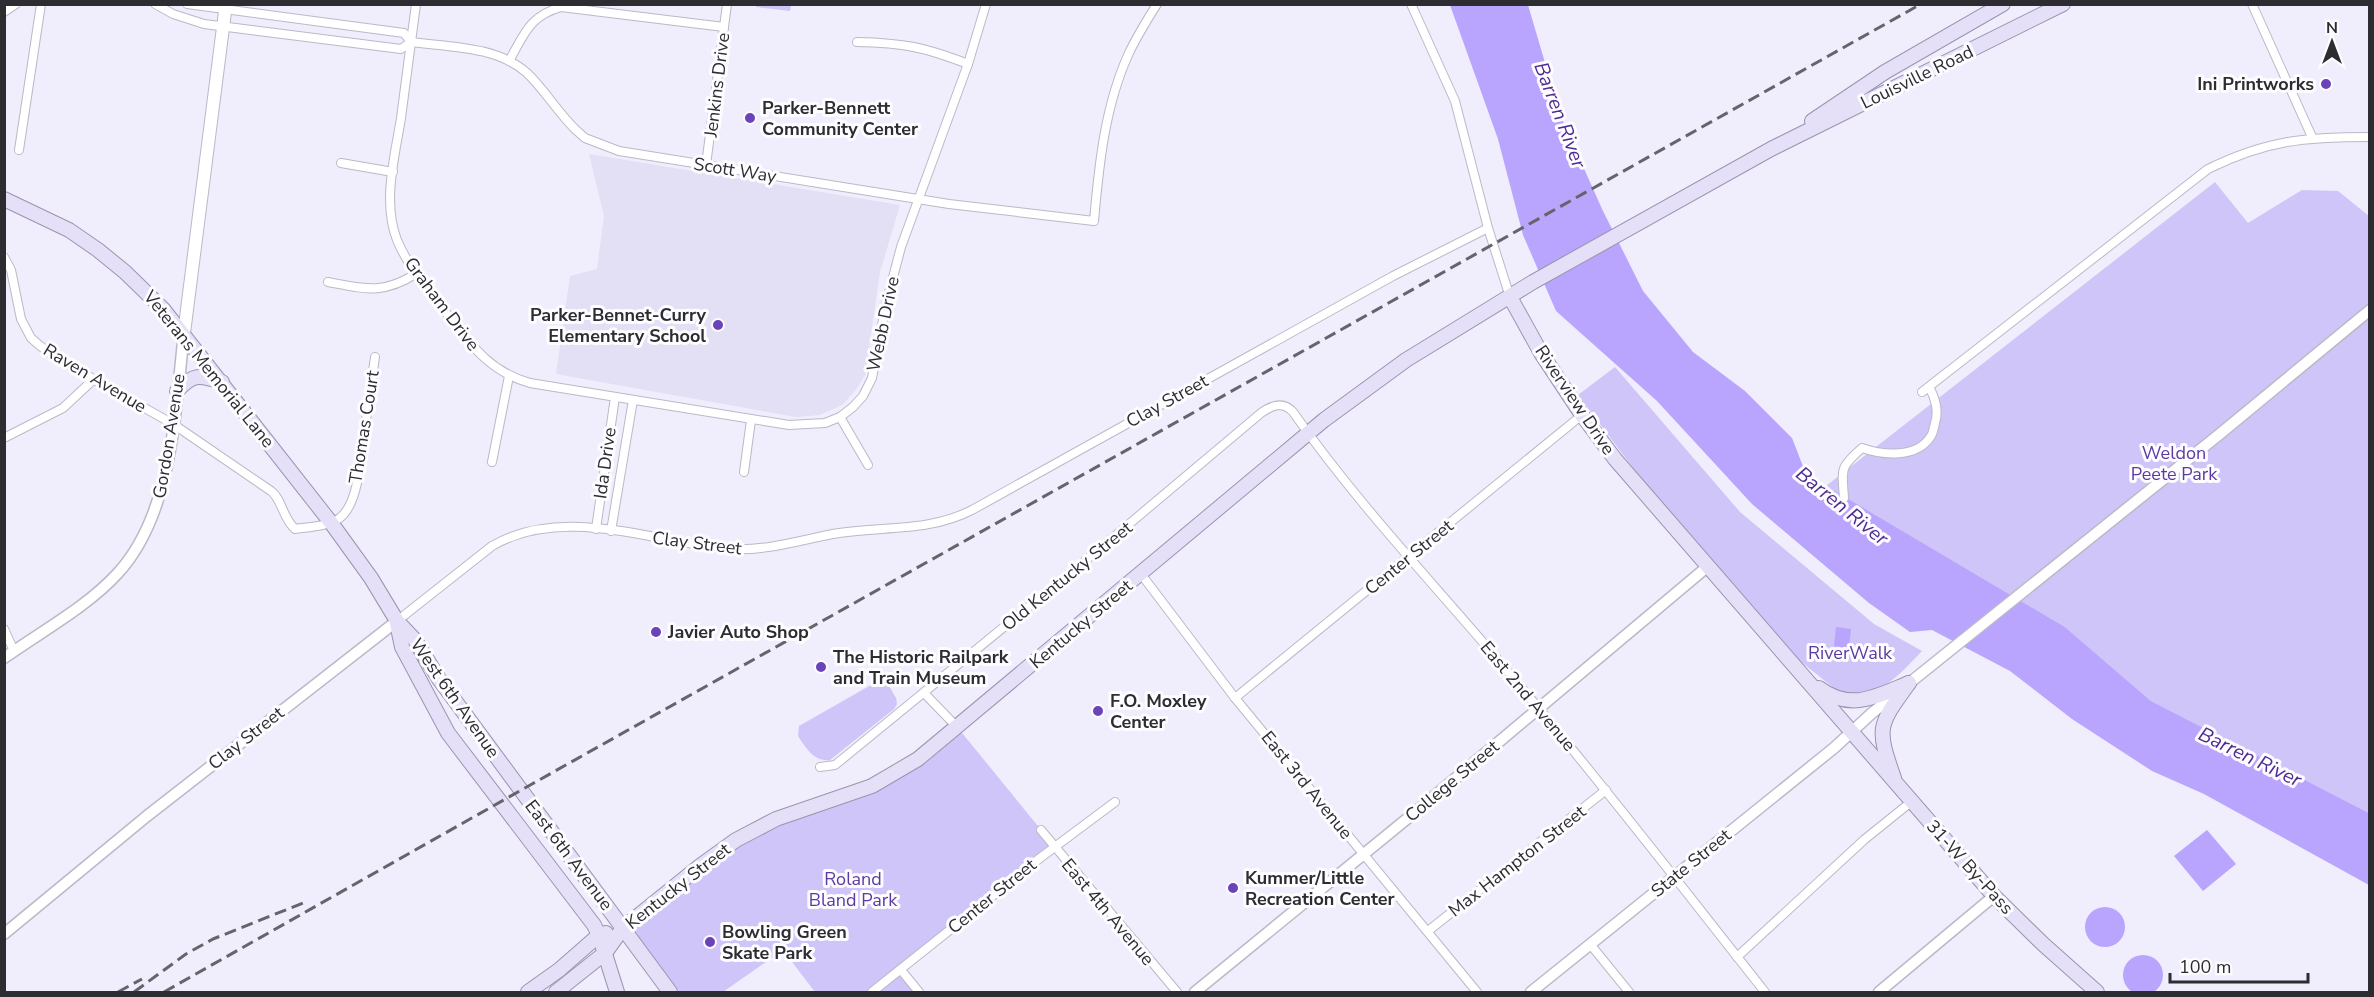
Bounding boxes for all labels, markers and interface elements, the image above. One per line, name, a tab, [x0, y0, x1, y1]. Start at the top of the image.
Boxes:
north arrow	[2302, 12, 2362, 72]
text: N	[2326, 17, 2338, 39]
street label: Jenkins Drive	[699, 31, 735, 140]
street label: Louisville Road	[1857, 39, 1977, 115]
water label: Barren River	[1527, 58, 1593, 173]
place label: Ini Printworks	[2197, 72, 2314, 96]
marker: Ini Printworks	[2319, 77, 2333, 91]
place label: Parker-Bennett Community Center	[762, 96, 918, 141]
marker: Parker-Bennett Community Center	[743, 111, 757, 125]
street label: Scott Way	[692, 152, 779, 189]
street label: Graham Drive	[399, 252, 485, 356]
street label: Webb Drive	[861, 274, 905, 374]
street label: Veterans Memorial Lane	[137, 285, 280, 453]
place label: Parker-Bennet-Curry Elementary School	[530, 303, 707, 348]
marker: Parker-Bennet-Curry Elementary School	[711, 318, 725, 332]
street label: Raven Avenue	[39, 338, 151, 418]
street label: Riverview Drive	[1529, 341, 1621, 459]
street label: Thomas Court	[343, 368, 385, 485]
street label: Clay Street	[1122, 368, 1213, 433]
street label: Gordon Avenue	[147, 372, 191, 500]
street label: Ida Drive	[588, 426, 622, 500]
park label: Weldon Peete Park	[2131, 441, 2218, 486]
water label: Barren River	[1790, 460, 1894, 552]
street label: Center Street	[1360, 513, 1459, 600]
street label: Old Kentucky Street	[997, 517, 1137, 635]
street label: Clay Street	[651, 526, 744, 560]
street label: Kentucky Street	[1025, 575, 1137, 673]
place label: Javier Auto Shop	[667, 620, 809, 644]
marker: Javier Auto Shop	[649, 625, 663, 639]
street label: West 6th Avenue	[405, 633, 505, 763]
street label: East 2nd Avenue	[1475, 636, 1581, 756]
park label: RiverWalk	[1808, 641, 1893, 665]
place label: The Historic Railpark and Train Museum	[833, 645, 1009, 690]
marker: The Historic Railpark and Train Museum	[814, 660, 828, 674]
place label: F.O. Moxley Center	[1110, 689, 1207, 734]
street label: Clay Street	[203, 700, 289, 775]
marker: F.O. Moxley Center	[1091, 704, 1105, 718]
water label: Barren River	[2194, 720, 2307, 794]
street label: East 3rd Avenue	[1256, 726, 1358, 844]
street label: College Street	[1400, 734, 1504, 827]
street label: East 6th Avenue	[520, 795, 618, 915]
street label: Max Hampton Street	[1443, 799, 1591, 922]
street label: 31-W By-Pass	[1921, 815, 2019, 919]
street label: State Street	[1646, 823, 1737, 903]
street label: Kentucky Street	[620, 837, 736, 935]
street label: Center Street	[943, 852, 1042, 939]
street label: East 4th Avenue	[1056, 853, 1160, 971]
place label: Kummer/Little Recreation Center	[1245, 866, 1395, 911]
park label: Roland Bland Park	[809, 867, 898, 912]
marker: Kummer/Little Recreation Center	[1226, 881, 1240, 895]
place label: Bowling Green Skate Park	[722, 920, 847, 965]
marker: Bowling Green Skate Park	[703, 935, 717, 949]
scale bar	[2170, 946, 2308, 984]
text: 100 m	[2179, 955, 2231, 979]

